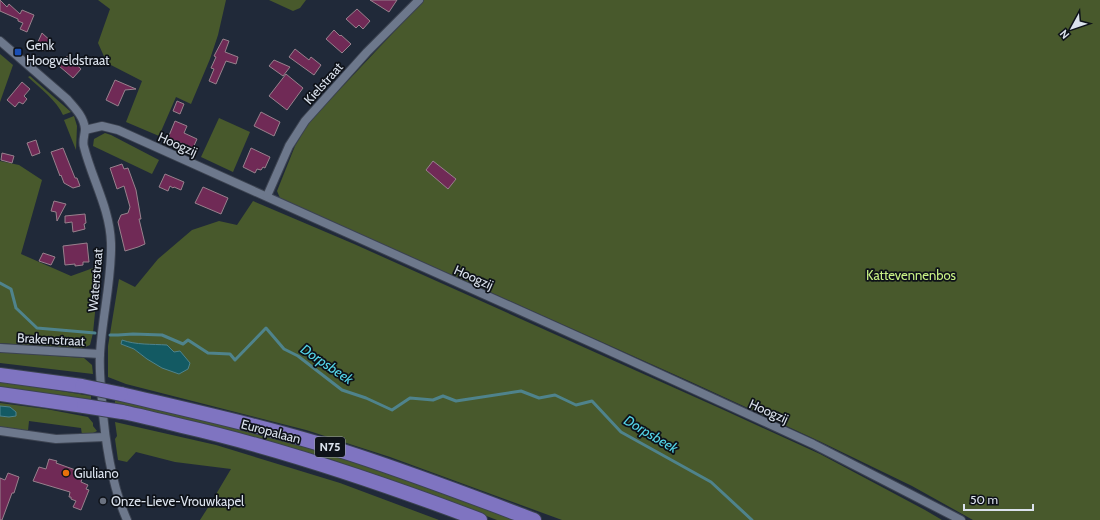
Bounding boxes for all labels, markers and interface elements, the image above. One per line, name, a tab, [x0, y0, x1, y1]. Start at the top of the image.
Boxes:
north arrow	[1052, 8, 1092, 48]
text: N	[1056, 27, 1072, 42]
place label: Genk Hoogveldstraat	[26, 37, 110, 68]
marker: Genk Hoogveldstraat	[13, 47, 23, 57]
street label: Kielstraat	[300, 58, 346, 107]
street label: Hoogzij	[155, 128, 200, 161]
street label: Waterstraat	[84, 247, 106, 312]
street label: Hoogzij	[451, 261, 496, 294]
park label: Kattevennenbos	[866, 267, 957, 283]
street label: Brakenstraat	[17, 329, 86, 349]
water label: Dorpsbeek	[297, 340, 358, 389]
street label: Hoogzij	[746, 395, 791, 428]
water label: Dorpsbeek	[621, 411, 682, 458]
street label: Europalaan	[239, 415, 303, 447]
road number: N75	[315, 437, 345, 457]
place label: Giuliano	[74, 465, 119, 481]
marker: Giuliano	[61, 468, 71, 478]
scale bar	[964, 486, 1033, 512]
text: 50 m	[970, 492, 998, 507]
place label: Onze-Lieve-Vrouwkapel	[111, 493, 244, 509]
marker: Onze-Lieve-Vrouwkapel	[98, 496, 108, 506]

